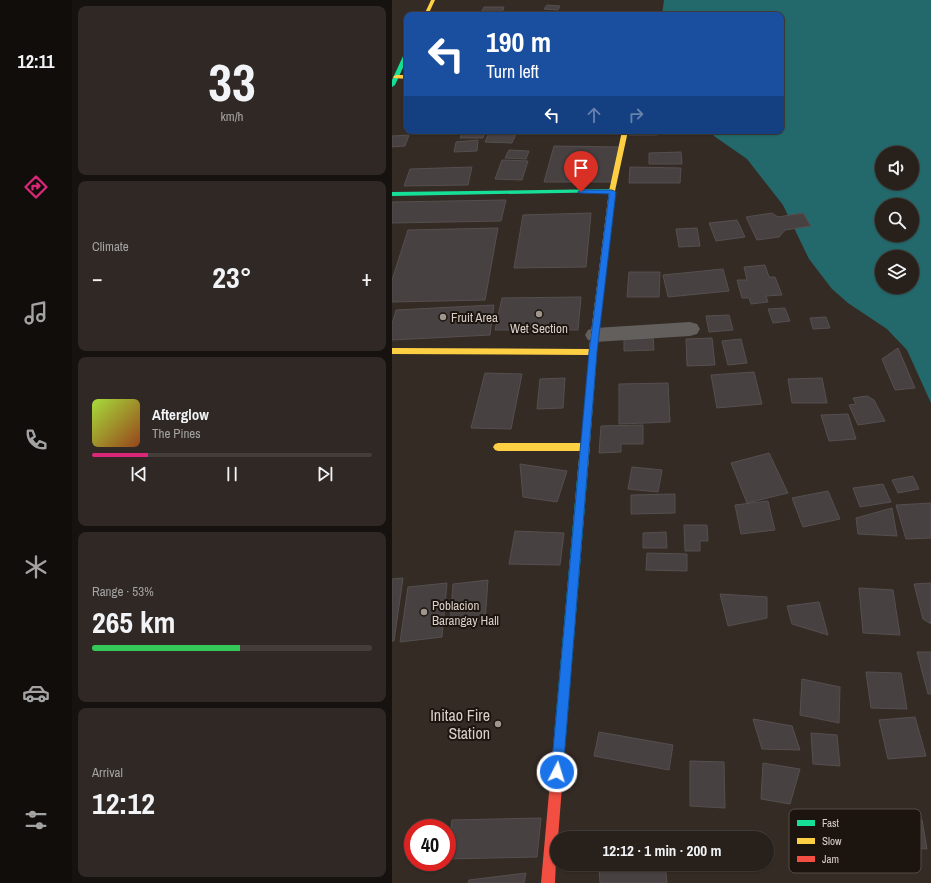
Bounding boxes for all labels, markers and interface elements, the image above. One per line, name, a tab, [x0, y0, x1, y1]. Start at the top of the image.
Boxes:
text: 190 m	[486, 23, 551, 61]
icon: left	[420, 28, 472, 80]
text: 33	[208, 47, 256, 117]
text: 12:11	[18, 49, 54, 74]
text: Turn left	[486, 59, 539, 84]
icon: left	[541, 104, 563, 126]
icon: ahead	[583, 104, 605, 126]
icon: right	[625, 104, 647, 126]
text: km/h	[220, 108, 244, 125]
map controls	[875, 146, 919, 294]
button: sound	[875, 146, 919, 190]
pin	[564, 151, 598, 192]
icon: arrive	[570, 157, 592, 179]
icon: directions	[22, 173, 50, 201]
button: search	[875, 198, 919, 242]
text: Climate	[92, 238, 129, 255]
button: layers	[875, 250, 919, 294]
text: 23°	[212, 257, 252, 297]
text: −	[92, 263, 103, 293]
text: +	[361, 263, 372, 293]
icon: music	[22, 299, 50, 327]
place label: Fruit Area	[451, 309, 498, 326]
marker: Wet Section	[534, 309, 544, 319]
marker: Fruit Area	[438, 312, 448, 322]
place label: Wet Section	[510, 320, 568, 337]
text: Afterglow	[152, 404, 209, 425]
text: The Pines	[152, 425, 201, 442]
icon: phone	[22, 426, 50, 454]
icon: previous	[128, 463, 150, 485]
icon: pause	[221, 463, 243, 485]
icon: next	[314, 463, 336, 485]
icon: climate	[22, 553, 50, 581]
text: Range · 53%	[92, 583, 154, 600]
place label: Poblacion Barangay Hall	[432, 597, 499, 629]
text: 265 km	[92, 602, 175, 642]
marker: Poblacion Barangay Hall	[419, 607, 429, 617]
icon: car	[22, 679, 50, 707]
place label: Initao Fire Station	[430, 704, 490, 744]
marker: Initao Fire Station	[493, 719, 503, 729]
position arrow	[536, 751, 578, 793]
text: Arrival	[92, 764, 123, 781]
text: 12:12	[92, 783, 155, 823]
icon: filters	[22, 806, 50, 834]
legend	[789, 809, 921, 873]
text: Fast	[822, 816, 840, 830]
speed limit sign: 40	[404, 819, 456, 871]
text: Slow	[822, 834, 842, 848]
text: 12:12 · 1 min · 200 m	[603, 840, 721, 861]
text: Jam	[822, 852, 839, 866]

